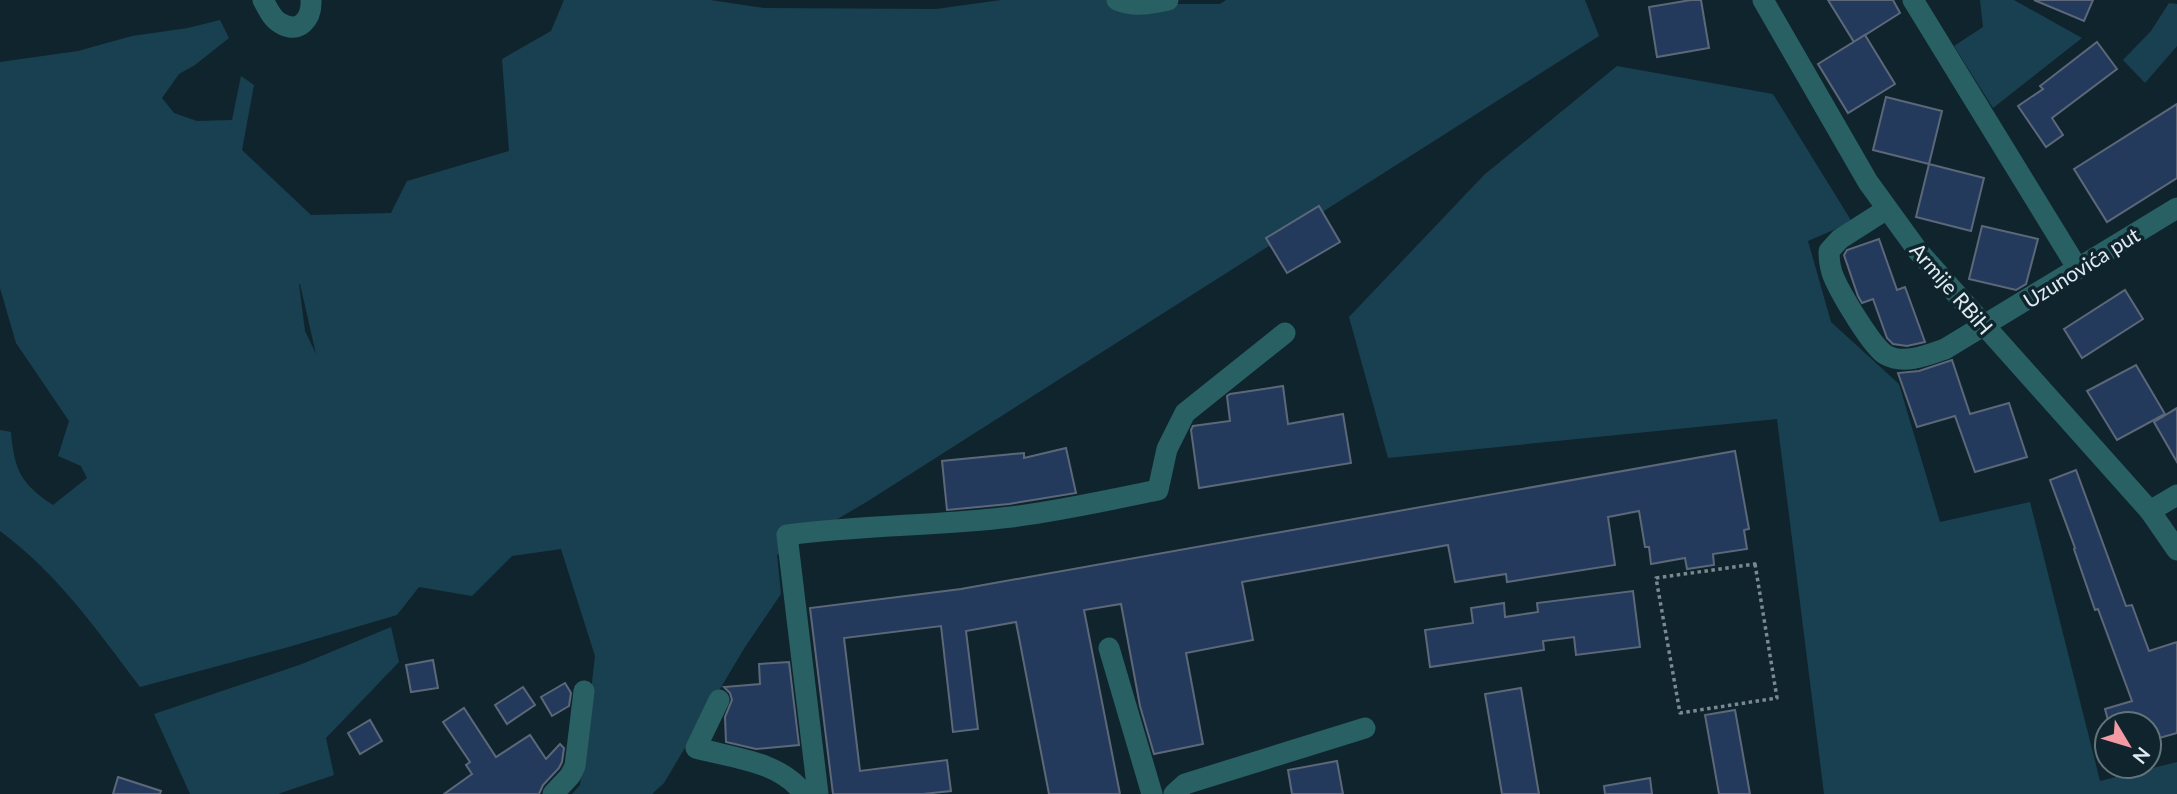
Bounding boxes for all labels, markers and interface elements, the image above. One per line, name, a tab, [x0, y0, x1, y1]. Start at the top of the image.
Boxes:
street label: Uzunovića put	[2018, 221, 2144, 313]
street label: Armije RBiH	[1905, 237, 1999, 339]
north arrow	[2093, 710, 2163, 780]
text: N	[2128, 743, 2155, 769]

